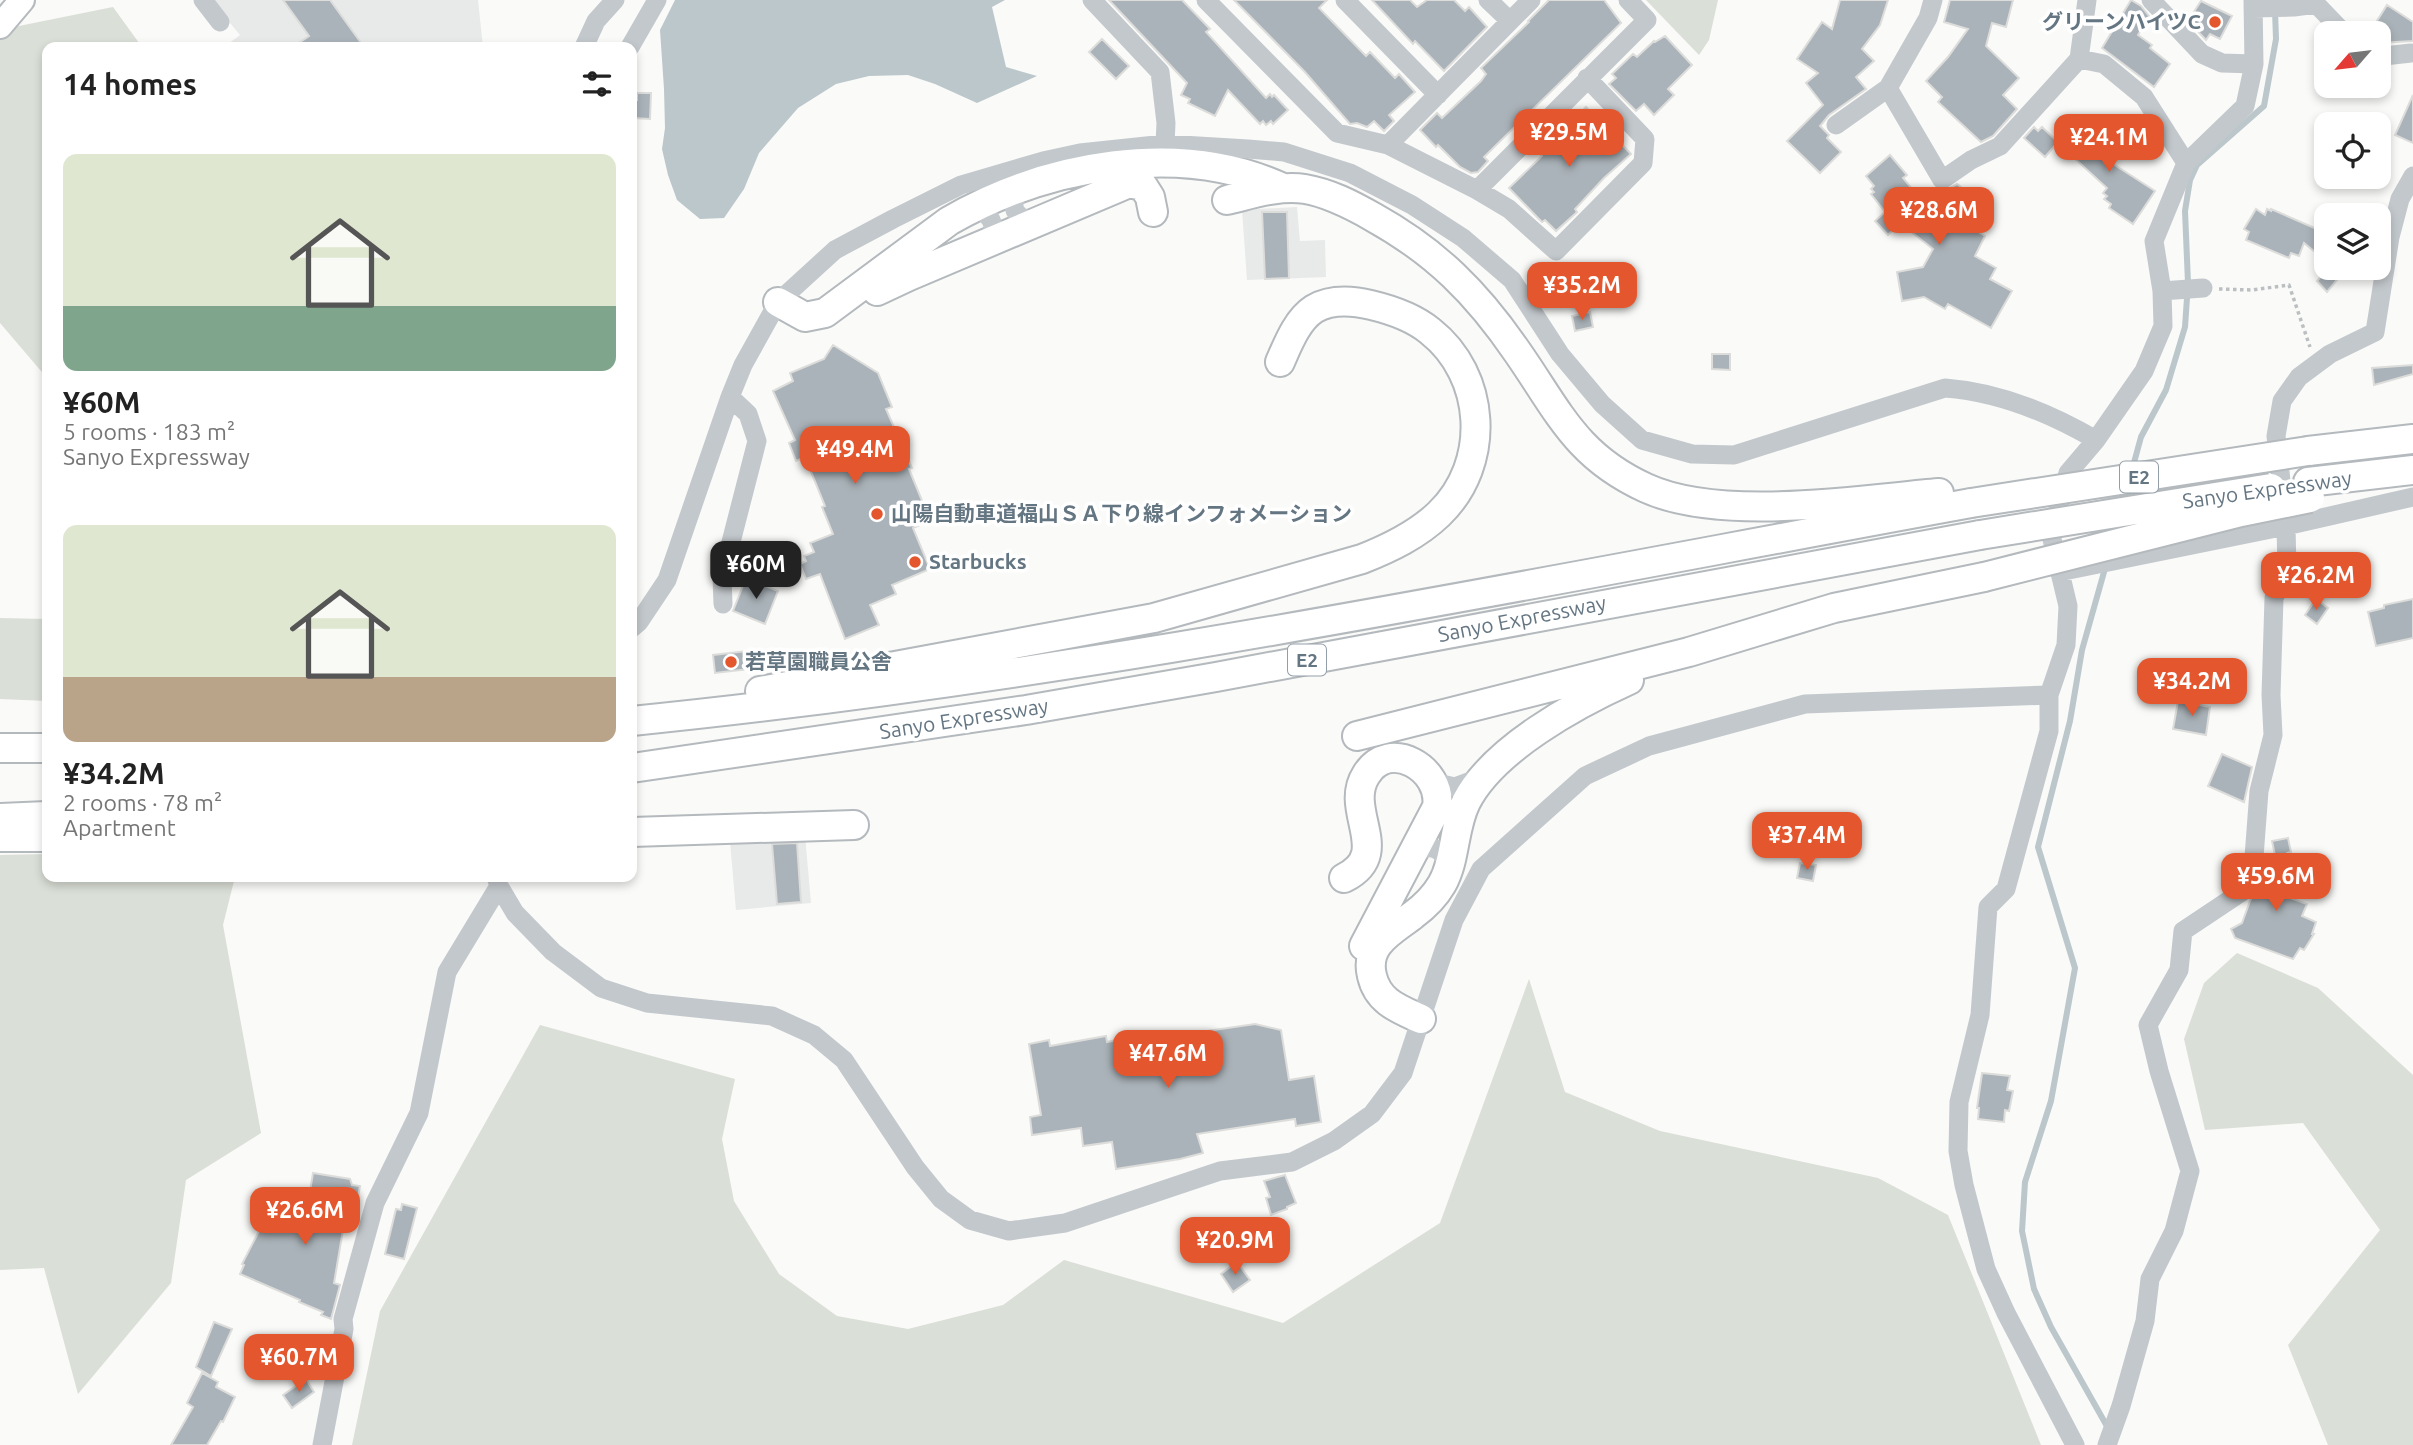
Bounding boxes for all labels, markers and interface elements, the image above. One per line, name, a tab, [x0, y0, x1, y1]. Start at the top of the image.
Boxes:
place label: グリーンハイツC	[2042, 9, 2201, 33]
marker: グリーンハイツC	[2207, 14, 2223, 30]
north arrow	[2314, 21, 2390, 98]
map controls	[2314, 21, 2391, 280]
icon: filters	[578, 65, 616, 103]
text: 14 homes	[63, 67, 197, 101]
pin: ¥29.5M	[1512, 110, 1626, 169]
button: locate	[2314, 112, 2391, 189]
pin: ¥24.1M	[2052, 114, 2166, 174]
text: ¥29.5M	[1530, 119, 1608, 144]
text: ¥24.1M	[2070, 124, 2148, 149]
pin: ¥28.6M	[1882, 188, 1996, 247]
text: ¥28.6M	[1900, 197, 1978, 222]
icon: home	[277, 200, 403, 326]
button: layers	[2314, 203, 2391, 280]
pin: ¥35.2M	[1525, 262, 1639, 322]
text: ¥35.2M	[1543, 272, 1621, 297]
text: ¥60M	[63, 385, 140, 419]
text: 5 rooms · 183 m²	[63, 419, 235, 444]
pin: ¥49.4M	[798, 426, 912, 486]
text: ¥49.4M	[816, 436, 894, 461]
text: Sanyo Expressway	[63, 444, 250, 469]
road number: E2	[2120, 462, 2158, 492]
street label: Sanyo Expressway	[2181, 465, 2353, 513]
place label: 山陽自動車道福山ＳＡ下り線インフォメーション	[891, 501, 1352, 525]
marker: 山陽自動車道福山ＳＡ下り線インフォメーション	[869, 506, 885, 522]
pin: ¥60M	[715, 542, 797, 601]
place label: Starbucks	[929, 549, 1027, 573]
text: ¥60M	[726, 551, 786, 576]
pin: ¥26.2M	[2259, 552, 2373, 612]
marker: Starbucks	[907, 554, 923, 570]
text: ¥26.2M	[2277, 562, 2355, 587]
icon: home	[277, 571, 403, 697]
street label: Sanyo Expressway	[1436, 590, 1608, 646]
road number: E2	[1288, 645, 1326, 676]
place label: 若草園職員公舎	[745, 649, 892, 673]
marker: 若草園職員公舎	[723, 654, 739, 670]
pin: ¥34.2M	[2135, 658, 2249, 718]
text: ¥34.2M	[2153, 668, 2231, 693]
street label: Sanyo Expressway	[878, 693, 1050, 743]
text: ¥34.2M	[63, 756, 165, 790]
text: 2 rooms · 78 m²	[63, 790, 222, 815]
pin: ¥37.4M	[1750, 812, 1864, 872]
text: Apartment	[63, 815, 176, 840]
text: ¥37.4M	[1768, 822, 1846, 847]
pin: ¥59.6M	[2219, 853, 2333, 913]
text: ¥59.6M	[2237, 863, 2315, 888]
pin: ¥47.6M	[1111, 1030, 1225, 1090]
text: ¥47.6M	[1129, 1040, 1207, 1065]
pin: ¥26.6M	[248, 1188, 362, 1247]
text: ¥26.6M	[266, 1197, 344, 1222]
pin: ¥20.9M	[1178, 1218, 1292, 1277]
text: ¥20.9M	[1196, 1227, 1274, 1252]
pin: ¥60.7M	[242, 1334, 356, 1394]
text: ¥60.7M	[260, 1344, 338, 1369]

